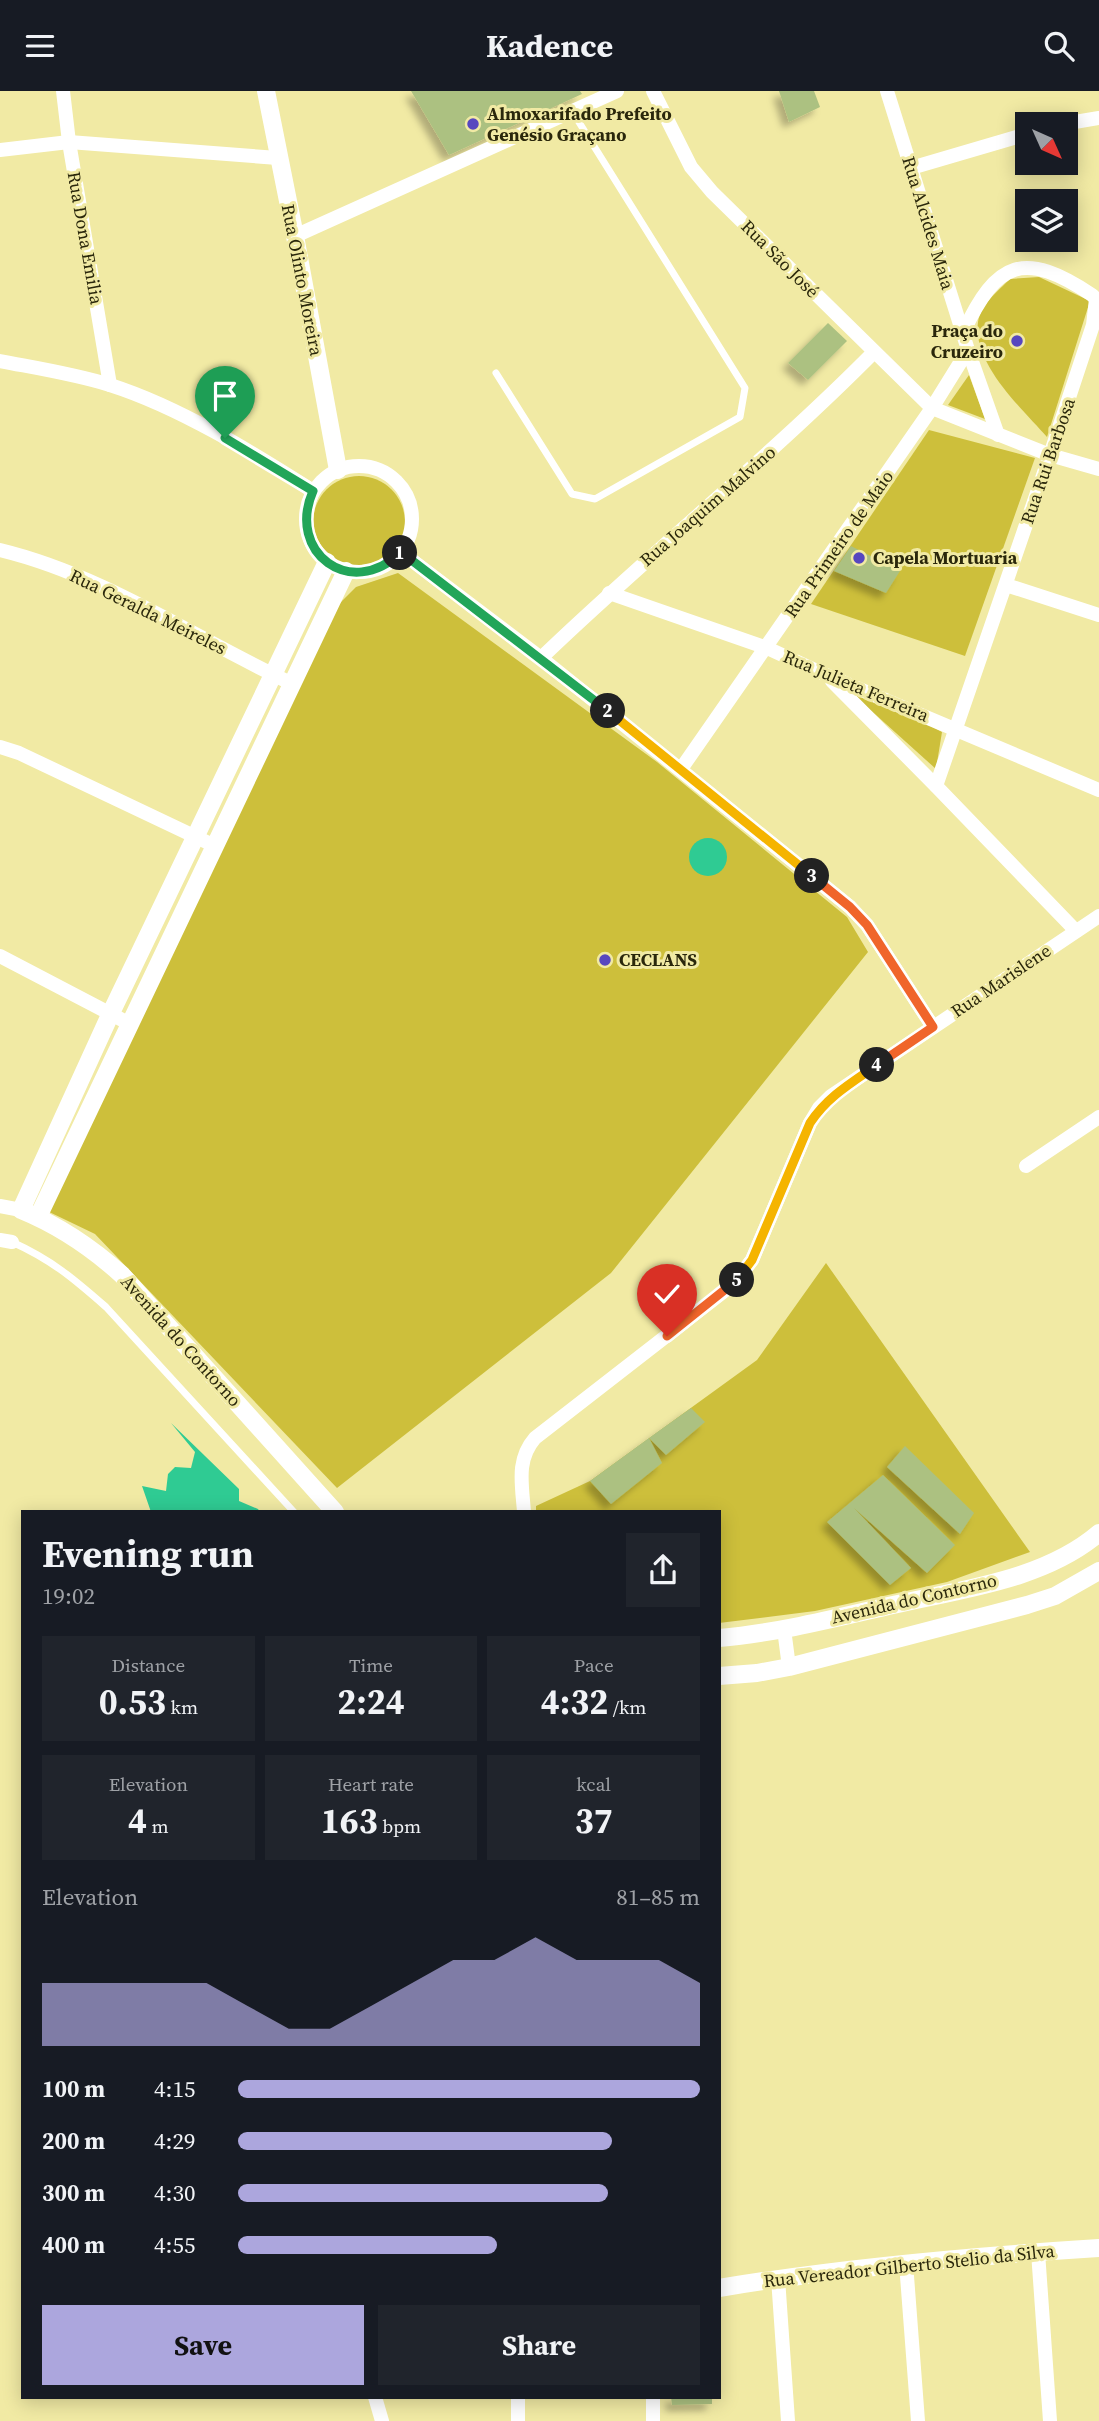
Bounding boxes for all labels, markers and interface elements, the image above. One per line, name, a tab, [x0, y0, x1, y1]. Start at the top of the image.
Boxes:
text: Kadence	[486, 24, 613, 68]
icon: menu	[21, 27, 59, 65]
icon: search	[1040, 27, 1078, 65]
place label: Almoxarifado Prefeito Genésio Graçano	[487, 101, 672, 147]
north arrow	[1015, 112, 1078, 175]
map controls	[1015, 112, 1078, 252]
marker: Almoxarifado Prefeito Genésio Graçano	[465, 116, 481, 132]
street label: Rua Alcides Maia	[896, 153, 961, 293]
street label: Rua Dona Emilia	[61, 169, 110, 307]
button: layers	[1015, 189, 1078, 252]
street label: Rua Olinto Moreira	[276, 202, 330, 359]
street label: Rua São José	[736, 214, 825, 303]
place label: Praça do Cruzeiro	[931, 318, 1003, 364]
marker: Praça do Cruzeiro	[1009, 333, 1025, 349]
pin	[195, 366, 255, 438]
icon: arrive	[206, 377, 244, 415]
street label: Rua Rui Barbosa	[1014, 394, 1081, 527]
street label: Rua Joaquim Malvino	[634, 440, 781, 572]
street label: Rua Primeiro de Maio	[778, 465, 899, 623]
pin: 1	[382, 535, 418, 571]
text: 1	[394, 539, 405, 565]
place label: Capela Mortuaria	[873, 545, 1018, 570]
marker: Capela Mortuaria	[851, 550, 867, 566]
street label: Rua Geralda Meireles	[66, 563, 231, 660]
street label: Rua Julieta Ferreira	[779, 644, 934, 728]
pin: 2	[590, 693, 626, 729]
text: 2	[602, 697, 613, 723]
pin: 3	[794, 859, 830, 893]
text: 3	[806, 862, 817, 888]
street label: Rua Marislene	[946, 938, 1056, 1023]
place label: CECLANS	[619, 947, 697, 972]
marker: CECLANS	[597, 952, 613, 968]
pin: 4	[860, 1047, 894, 1083]
text: 4	[871, 1051, 882, 1077]
pin: 5	[720, 1263, 754, 1297]
pin	[637, 1264, 697, 1336]
text: 5	[731, 1266, 742, 1292]
street label: Avenida do Contorno	[116, 1270, 247, 1412]
icon: check	[648, 1275, 686, 1313]
text: Evening run	[42, 1528, 254, 1580]
button: share	[626, 1533, 700, 1607]
street label: Avenida do Contorno	[829, 1567, 999, 1630]
text: 19:02	[42, 1580, 95, 1612]
text: Distance	[112, 1652, 185, 1678]
text: Time	[349, 1652, 393, 1678]
text: Pace	[574, 1652, 614, 1678]
text: 0.53	[99, 1678, 166, 1726]
text: 2:24	[337, 1678, 405, 1726]
text: 4:32	[541, 1678, 608, 1726]
text: km	[166, 1694, 198, 1720]
text: /km	[608, 1694, 646, 1720]
text: Elevation	[109, 1771, 188, 1797]
text: Heart rate	[328, 1771, 414, 1797]
text: kcal	[576, 1771, 611, 1797]
text: 4	[128, 1797, 147, 1845]
text: 163	[321, 1797, 378, 1845]
text: 37	[575, 1797, 613, 1845]
text: m	[147, 1813, 169, 1839]
text: bpm	[378, 1813, 421, 1839]
text: Elevation	[42, 1881, 138, 1913]
text: 81–85 m	[616, 1881, 700, 1913]
text: 100 m	[42, 2073, 105, 2105]
text: 4:15	[154, 2073, 195, 2105]
text: 200 m	[42, 2125, 105, 2157]
text: 4:29	[154, 2125, 195, 2157]
text: 300 m	[42, 2177, 105, 2209]
text: 4:30	[154, 2177, 195, 2209]
text: 400 m	[42, 2229, 105, 2261]
text: 4:55	[154, 2229, 195, 2261]
street label: Rua Vereador Gilberto Stelio da Silva	[762, 2238, 1057, 2293]
button: Save	[42, 2305, 364, 2385]
button: Share	[378, 2305, 700, 2385]

